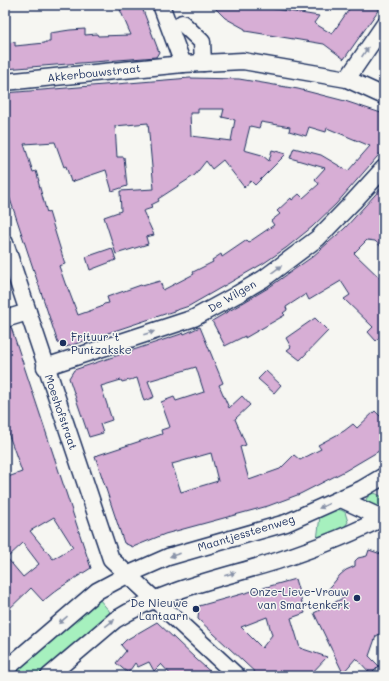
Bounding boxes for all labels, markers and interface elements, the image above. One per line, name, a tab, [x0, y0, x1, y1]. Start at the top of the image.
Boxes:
one-way arrow	[361, 47, 369, 57]
street label: Akkerbouwstraat	[46, 60, 142, 85]
one-way arrow	[271, 264, 282, 273]
street label: De Wilgen	[205, 276, 258, 315]
place label: Frituur 't Puntzakske	[71, 329, 132, 357]
one-way arrow	[143, 330, 155, 336]
marker: Frituur 't Puntzakske	[58, 338, 68, 348]
street label: Moeshofstraat	[42, 372, 81, 452]
one-way arrow	[319, 503, 330, 509]
street label: Maantjessteenweg	[195, 511, 296, 554]
one-way arrow	[168, 552, 180, 558]
one-way arrow	[224, 571, 236, 577]
place label: Onze-Lieve-Vrouw van Smartenkerk	[250, 584, 349, 612]
marker: Onze-Lieve-Vrouw van Smartenkerk	[352, 593, 362, 603]
place label: De Nieuwe Lantaarn	[130, 595, 188, 623]
marker: De Nieuwe Lantaarn	[191, 604, 201, 614]
one-way arrow	[58, 615, 68, 624]
one-way arrow	[105, 619, 116, 628]

